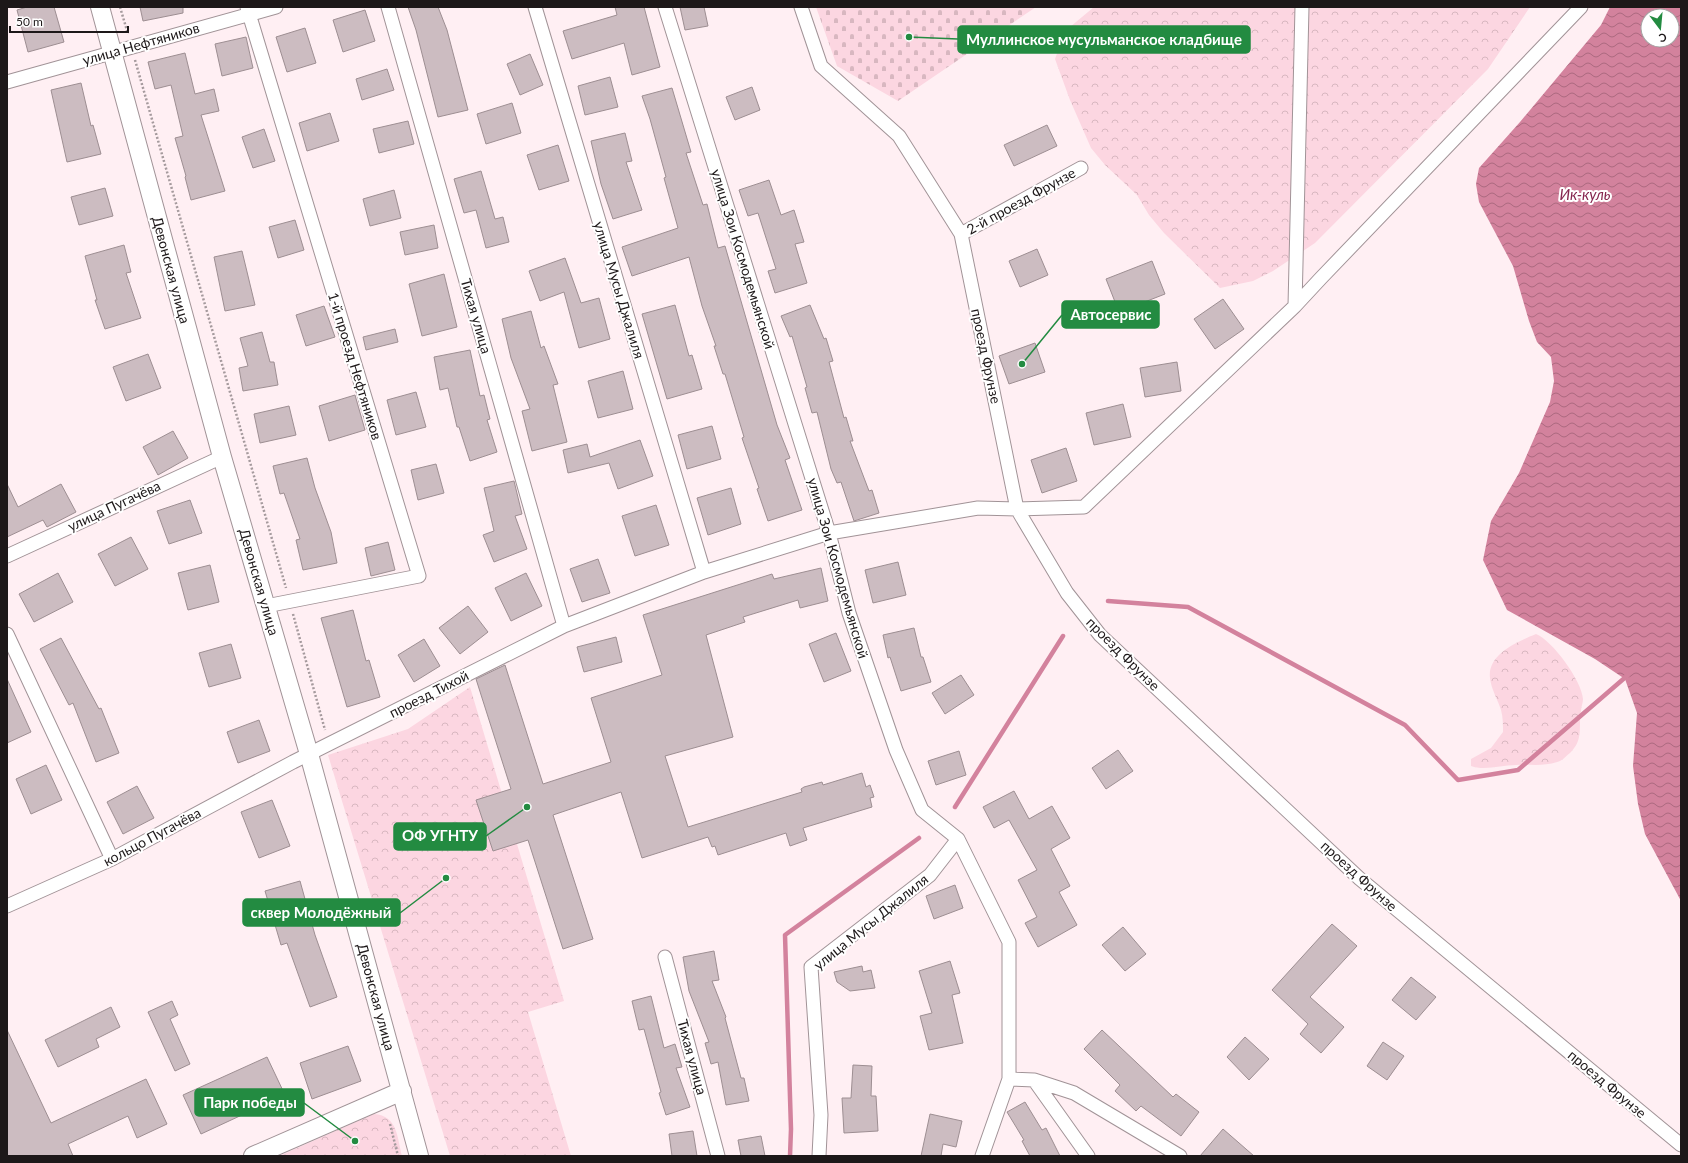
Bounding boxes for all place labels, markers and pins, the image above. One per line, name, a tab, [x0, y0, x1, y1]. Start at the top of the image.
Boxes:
callout: Муллинское мусульманское кладбище	[958, 26, 1250, 53]
callout: Автосервис	[1062, 301, 1159, 328]
callout: ОФ УГНТУ	[394, 823, 486, 850]
callout: сквер Молодёжный	[243, 899, 400, 926]
callout: Парк победы	[195, 1089, 304, 1116]

